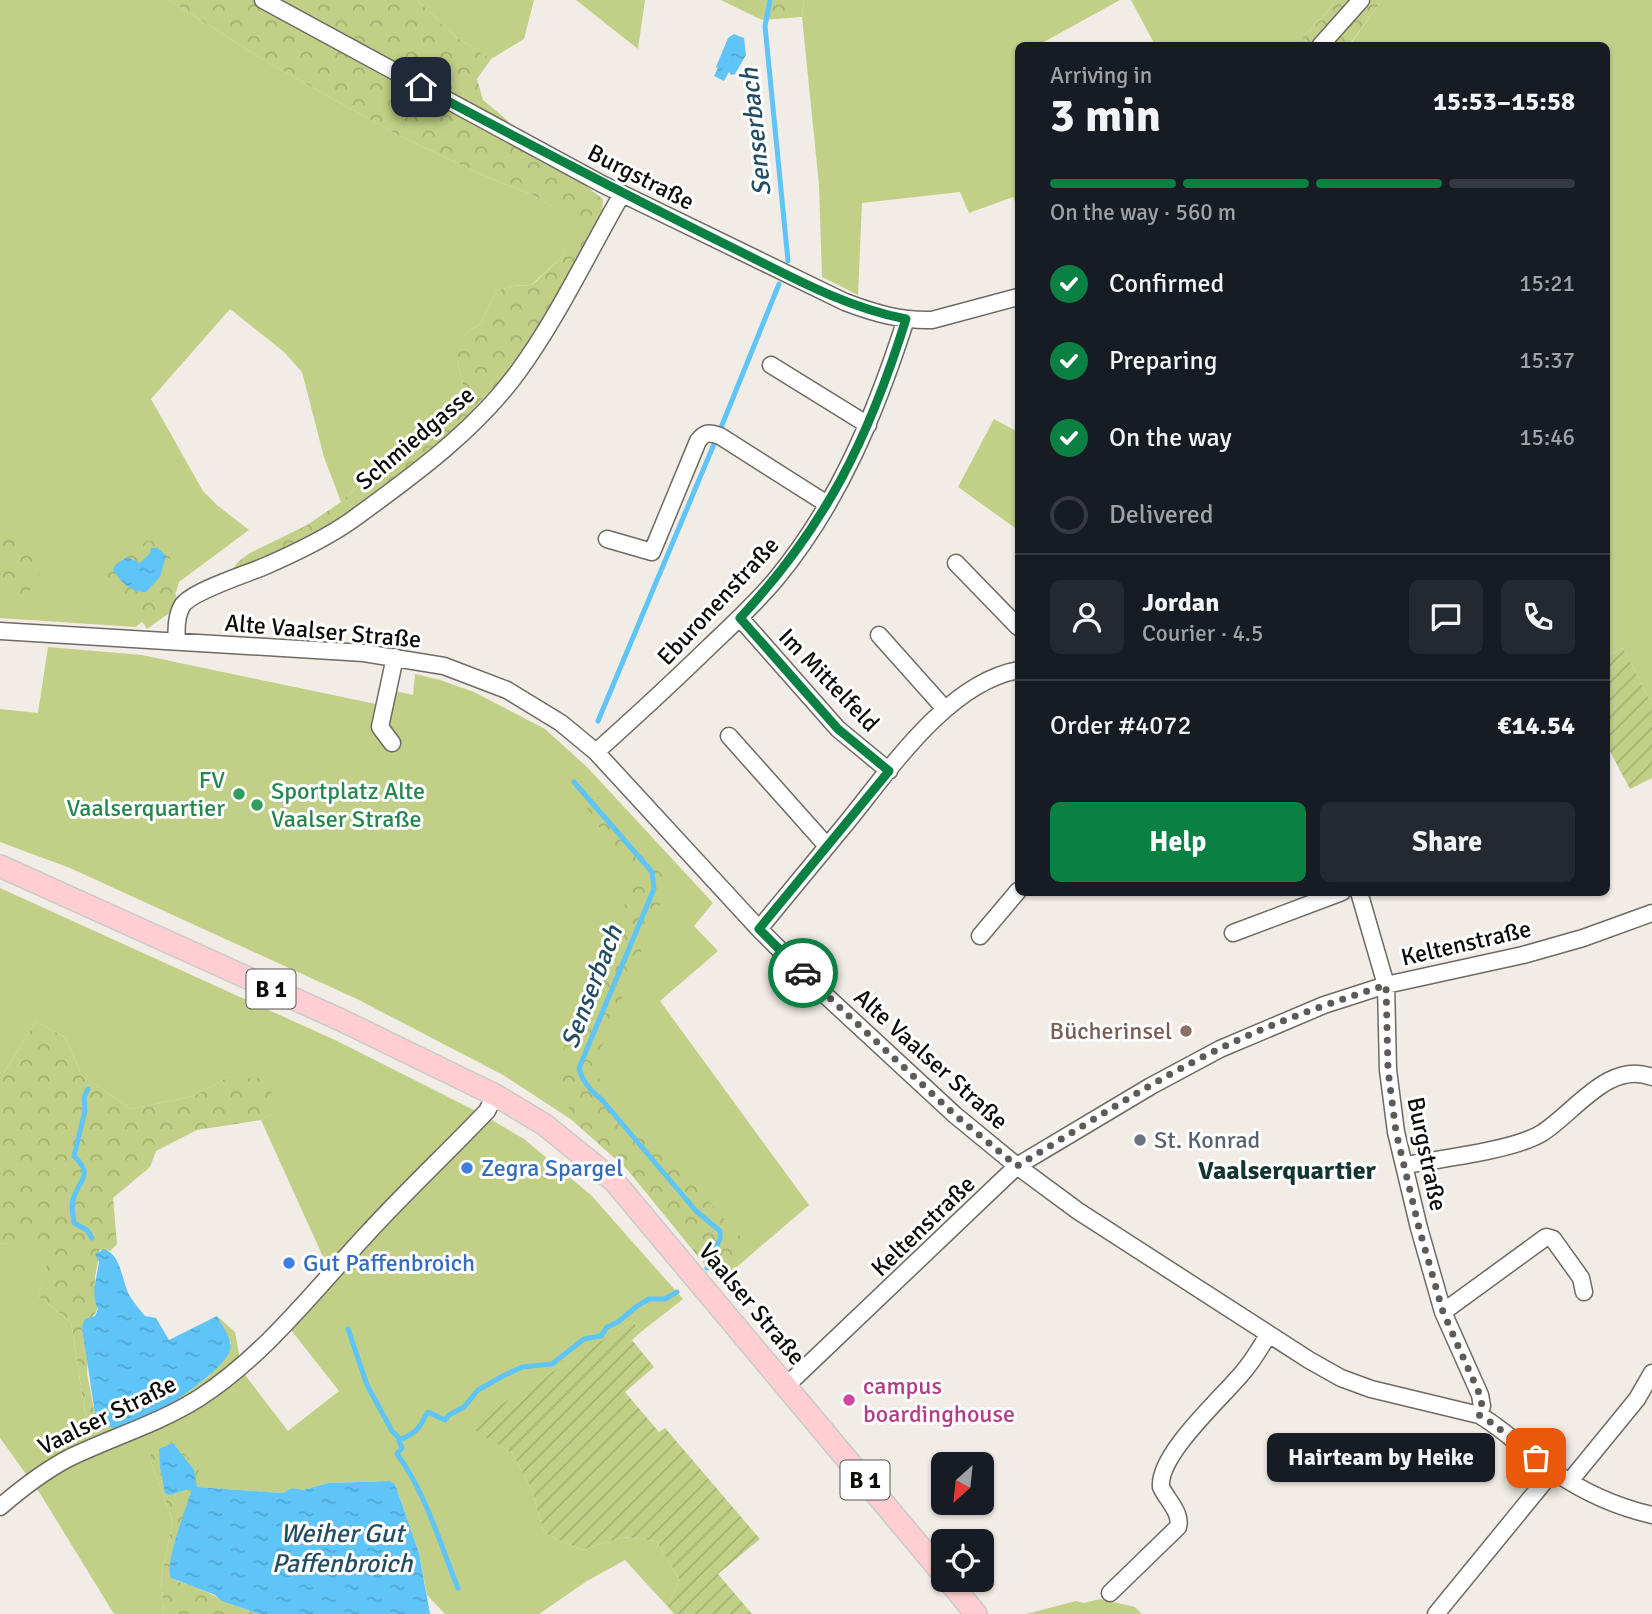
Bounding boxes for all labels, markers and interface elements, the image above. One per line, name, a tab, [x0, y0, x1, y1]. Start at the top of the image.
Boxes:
pin	[391, 57, 451, 117]
text: Arriving in	[1050, 61, 1152, 90]
water label: Senserbach	[733, 65, 779, 198]
icon: home	[402, 68, 440, 106]
text: 15:53–15:58	[1433, 86, 1575, 118]
text: 3 min	[1050, 88, 1161, 144]
street label: Burgstraße	[583, 137, 699, 217]
text: On the way · 560 m	[1050, 198, 1236, 227]
icon: check	[1050, 265, 1088, 303]
text: Confirmed	[1109, 268, 1224, 300]
text: 15:21	[1519, 269, 1575, 298]
icon: check	[1050, 342, 1088, 380]
text: Preparing	[1109, 345, 1217, 377]
text: 15:37	[1519, 346, 1575, 375]
street label: Schmiedgasse	[349, 380, 481, 496]
icon: check	[1050, 419, 1088, 457]
text: On the way	[1109, 422, 1232, 454]
text: 15:46	[1519, 423, 1575, 452]
text: Delivered	[1109, 499, 1214, 531]
street label: Eburonenstraße	[651, 530, 785, 672]
button: person	[1050, 580, 1124, 654]
button: chat	[1409, 580, 1483, 654]
button: phone	[1501, 580, 1575, 654]
text: Jordan	[1142, 587, 1219, 619]
street label: Alte Vaalser Straße	[224, 607, 422, 655]
text: Courier · 4.5	[1142, 619, 1263, 648]
street label: Im Mittelfeld	[772, 622, 886, 738]
text: Order #4072	[1050, 710, 1191, 742]
text: €14.54	[1497, 710, 1575, 742]
place label: FV Vaalserquartier	[66, 765, 225, 823]
place label: Sportplatz Alte Vaalser Straße	[271, 776, 425, 834]
marker: FV Vaalserquartier	[231, 786, 247, 802]
marker: Sportplatz Alte Vaalser Straße	[249, 797, 265, 813]
button: Help	[1050, 802, 1306, 882]
button: Share	[1320, 802, 1575, 882]
street label: Keltenstraße	[1398, 913, 1534, 973]
water label: Senserbach	[554, 920, 630, 1053]
courier	[768, 938, 838, 1008]
icon: car	[784, 954, 822, 992]
road number: B 1	[246, 970, 296, 1008]
street label: Alte Vaalser Straße	[848, 982, 1014, 1136]
place label: Bücherinsel	[1050, 1016, 1172, 1046]
marker: Bücherinsel	[1178, 1023, 1194, 1039]
street label: Burgstraße	[1400, 1094, 1454, 1214]
place label: St. Konrad	[1154, 1125, 1260, 1155]
marker: St. Konrad	[1132, 1132, 1148, 1148]
place label: Zegra Spargel	[481, 1153, 623, 1183]
district label: Vaalserquartier	[1198, 1155, 1377, 1187]
marker: Zegra Spargel	[459, 1160, 475, 1176]
street label: Keltenstraße	[865, 1169, 981, 1283]
street label: Vaalser Straße	[692, 1237, 812, 1371]
place label: Gut Paffenbroich	[303, 1248, 475, 1278]
marker: Gut Paffenbroich	[281, 1255, 297, 1271]
street label: Vaalser Straße	[33, 1369, 181, 1461]
place label: campus boardinghouse	[863, 1371, 1015, 1429]
marker: campus boardinghouse	[841, 1392, 857, 1408]
pin	[1506, 1428, 1566, 1488]
callout: Hairteam by Heike	[1266, 1434, 1494, 1482]
icon: bag	[1517, 1439, 1555, 1477]
text: Hairteam by Heike	[1288, 1443, 1474, 1472]
north arrow	[931, 1452, 994, 1516]
map controls	[931, 1452, 994, 1592]
road number: B 1	[840, 1460, 890, 1499]
water label: Weiher Gut Paffenbroich	[272, 1518, 413, 1580]
button: locate	[931, 1529, 994, 1592]

